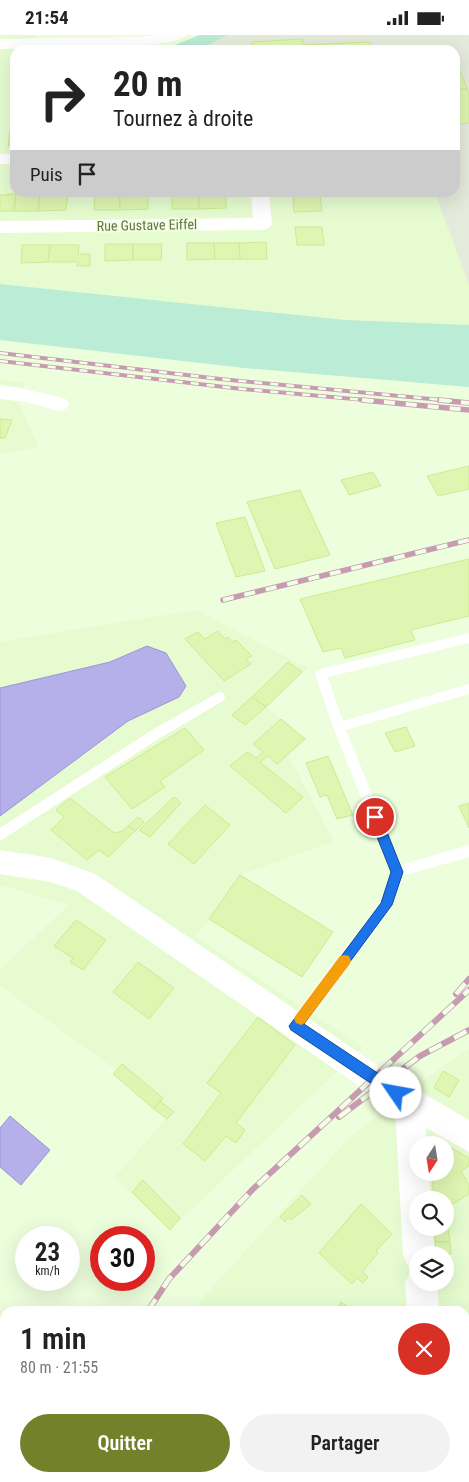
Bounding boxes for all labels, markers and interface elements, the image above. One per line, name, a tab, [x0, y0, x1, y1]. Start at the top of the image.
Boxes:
text: 21:54	[25, 6, 69, 29]
text: 20 m	[113, 64, 182, 105]
icon: right	[30, 65, 95, 130]
text: Tournez à droite	[113, 106, 253, 131]
icon: arrive	[73, 160, 101, 188]
text: Puis	[30, 163, 63, 186]
street label: Rue Gustave Eiffel	[97, 216, 197, 234]
pin	[354, 796, 396, 838]
icon: arrive	[361, 803, 389, 831]
position arrow	[369, 1066, 421, 1118]
north arrow	[409, 1136, 454, 1181]
map controls	[409, 1136, 454, 1291]
button: search	[409, 1191, 454, 1236]
speed limit sign: 30	[90, 1226, 155, 1291]
text: 23	[35, 1238, 60, 1267]
button: layers	[409, 1246, 454, 1291]
text: km/h	[35, 1264, 60, 1278]
text: 1 min	[20, 1321, 86, 1356]
button: close	[398, 1323, 450, 1375]
text: 80 m · 21:55	[20, 1358, 98, 1377]
button: Quitter	[20, 1414, 230, 1472]
button: Partager	[240, 1414, 450, 1472]

